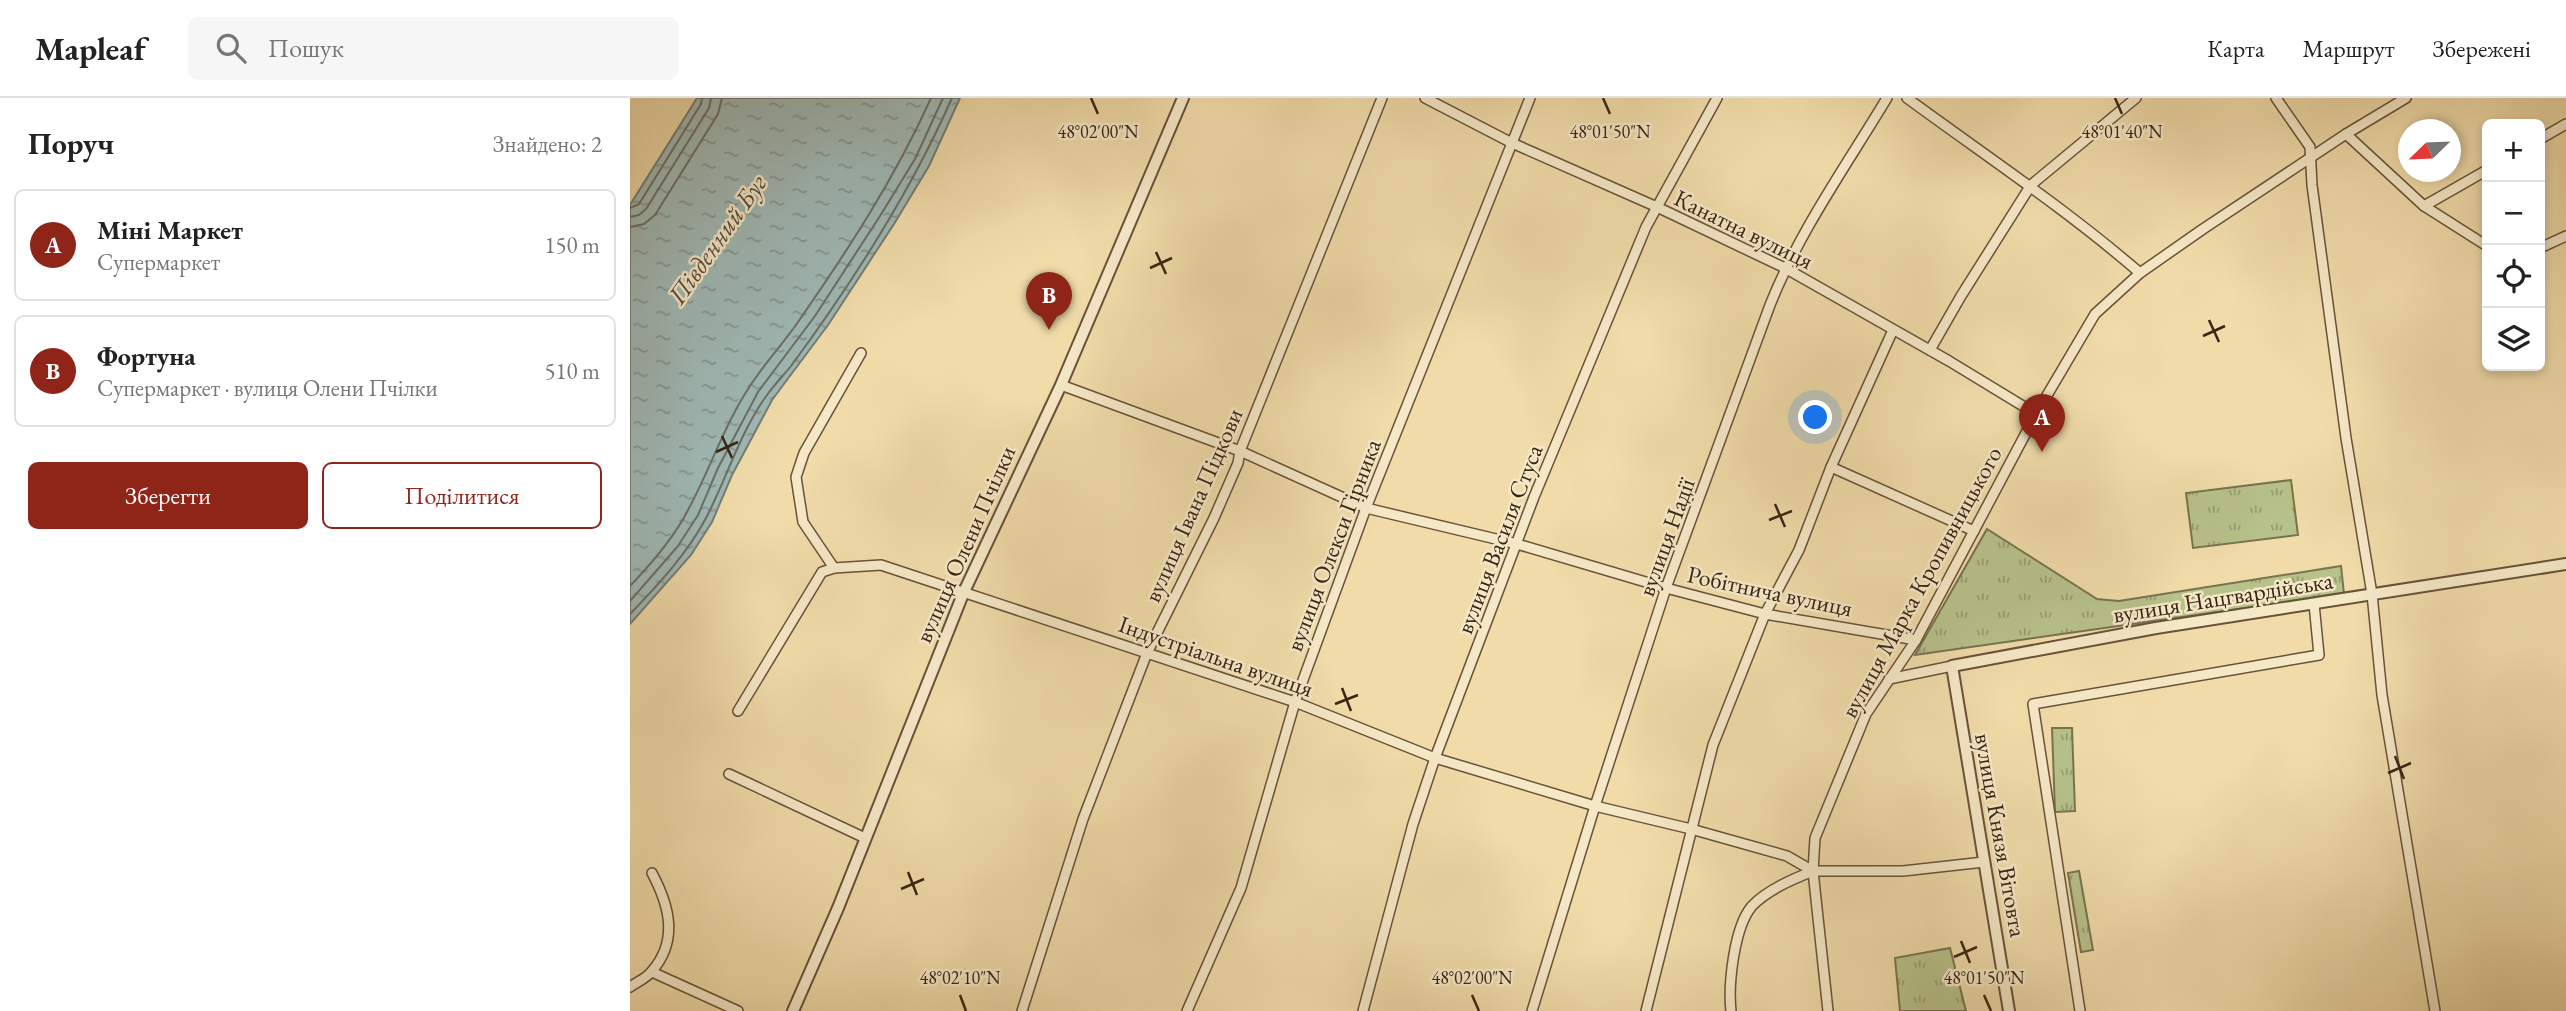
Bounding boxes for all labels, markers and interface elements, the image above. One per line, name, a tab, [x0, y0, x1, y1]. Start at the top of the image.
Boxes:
search box	[188, 17, 678, 80]
text: Mapleaf	[35, 27, 146, 70]
icon: search	[212, 29, 250, 67]
text: Пошук	[268, 31, 344, 65]
text: Карта	[2207, 33, 2265, 64]
text: Маршрут	[2303, 33, 2395, 64]
text: Збережені	[2433, 33, 2531, 64]
north arrow	[2398, 119, 2461, 182]
map controls	[2482, 119, 2545, 371]
button: +	[2482, 119, 2545, 182]
text: 48°02'00"N	[1058, 120, 1139, 143]
text: 48°01'50"N	[1570, 120, 1651, 143]
text: 48°01'40"N	[2082, 120, 2163, 143]
text: Поруч	[28, 124, 114, 163]
text: Знайдено: 2	[493, 129, 602, 159]
water label: Південний Буг	[659, 167, 775, 311]
street label: Канатна вулиця	[1669, 182, 1819, 276]
button: −	[2482, 182, 2545, 245]
text: Міні Маркет	[97, 213, 243, 247]
text: A	[45, 230, 61, 260]
text: 150 m	[544, 230, 600, 260]
button: locate	[2482, 245, 2545, 308]
text: Супермаркет	[97, 247, 220, 277]
pin: B	[1026, 272, 1072, 330]
button: layers	[2482, 308, 2545, 371]
text: Фортуна	[97, 339, 196, 373]
text: B	[46, 356, 60, 386]
text: 510 m	[544, 356, 600, 386]
text: Супермаркет · вулиця Олени Пчілки	[97, 373, 438, 403]
pin: A	[2019, 394, 2065, 452]
your location	[1798, 400, 1832, 434]
street label: вулиця Івана Підкови	[1136, 403, 1250, 607]
street label: вулиця Олекси Гірника	[1278, 434, 1388, 656]
street label: вулиця Олени Пчілки	[908, 440, 1023, 647]
street label: вулиця Василя Стуса	[1449, 440, 1550, 638]
street label: вулиця Марка Кропивницького	[1833, 441, 2009, 723]
button: Зберегти	[28, 462, 308, 529]
button: Поділитися	[322, 462, 602, 529]
street label: вулиця Надії	[1630, 473, 1702, 600]
street label: Робітнича вулиця	[1684, 558, 1856, 624]
street label: вулиця Нацгвардійська	[2111, 564, 2336, 630]
street label: Індустріальна вулиця	[1115, 608, 1318, 704]
street label: вулиця Князя Вітовта	[1968, 730, 2034, 940]
text: 48°02'10"N	[920, 966, 1001, 989]
text: 48°02'00"N	[1432, 966, 1513, 989]
text: 48°01'50"N	[1944, 966, 2025, 989]

